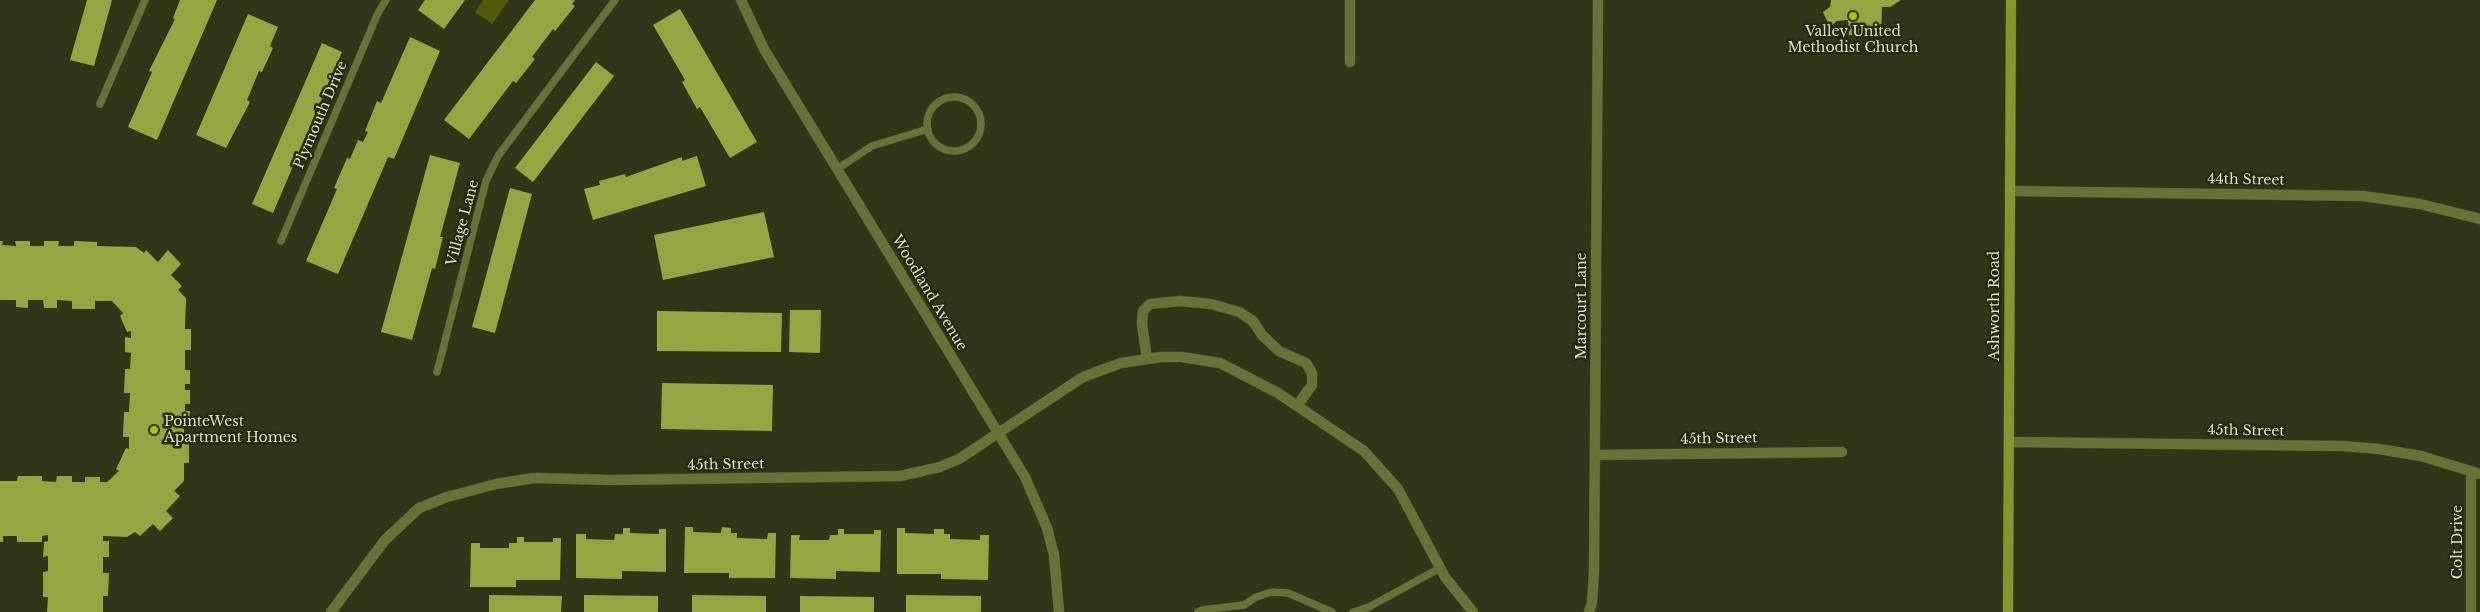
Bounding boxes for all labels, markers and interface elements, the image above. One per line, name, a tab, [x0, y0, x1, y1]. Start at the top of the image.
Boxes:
marker: Valley United Methodist Church	[1847, 10, 1859, 22]
place label: Valley United Methodist Church	[1788, 24, 1918, 56]
street label: Plymouth Drive	[291, 59, 351, 171]
street label: 44th Street	[2207, 171, 2285, 189]
street label: Village Lane	[443, 178, 483, 268]
street label: Woodland Avenue	[888, 232, 970, 354]
street label: Ashworth Road	[1987, 251, 2003, 361]
street label: Marcourt Lane	[1574, 252, 1590, 360]
place label: PointeWest Apartment Homes	[164, 414, 297, 447]
street label: 45th Street	[2207, 422, 2285, 440]
marker: PointeWest Apartment Homes	[148, 424, 160, 436]
street label: 45th Street	[1680, 430, 1758, 448]
street label: 45th Street	[687, 456, 765, 474]
street label: Colt Drive	[2450, 505, 2466, 579]

